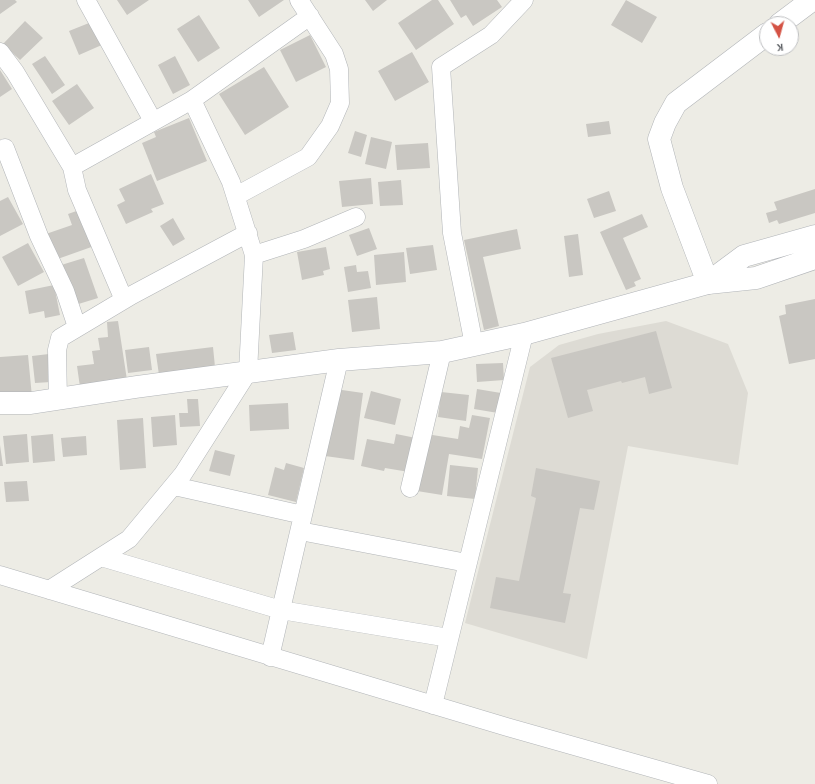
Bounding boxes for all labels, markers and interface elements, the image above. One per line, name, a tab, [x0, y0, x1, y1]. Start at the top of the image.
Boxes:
north arrow	[759, 16, 799, 56]
text: K	[776, 42, 784, 53]

